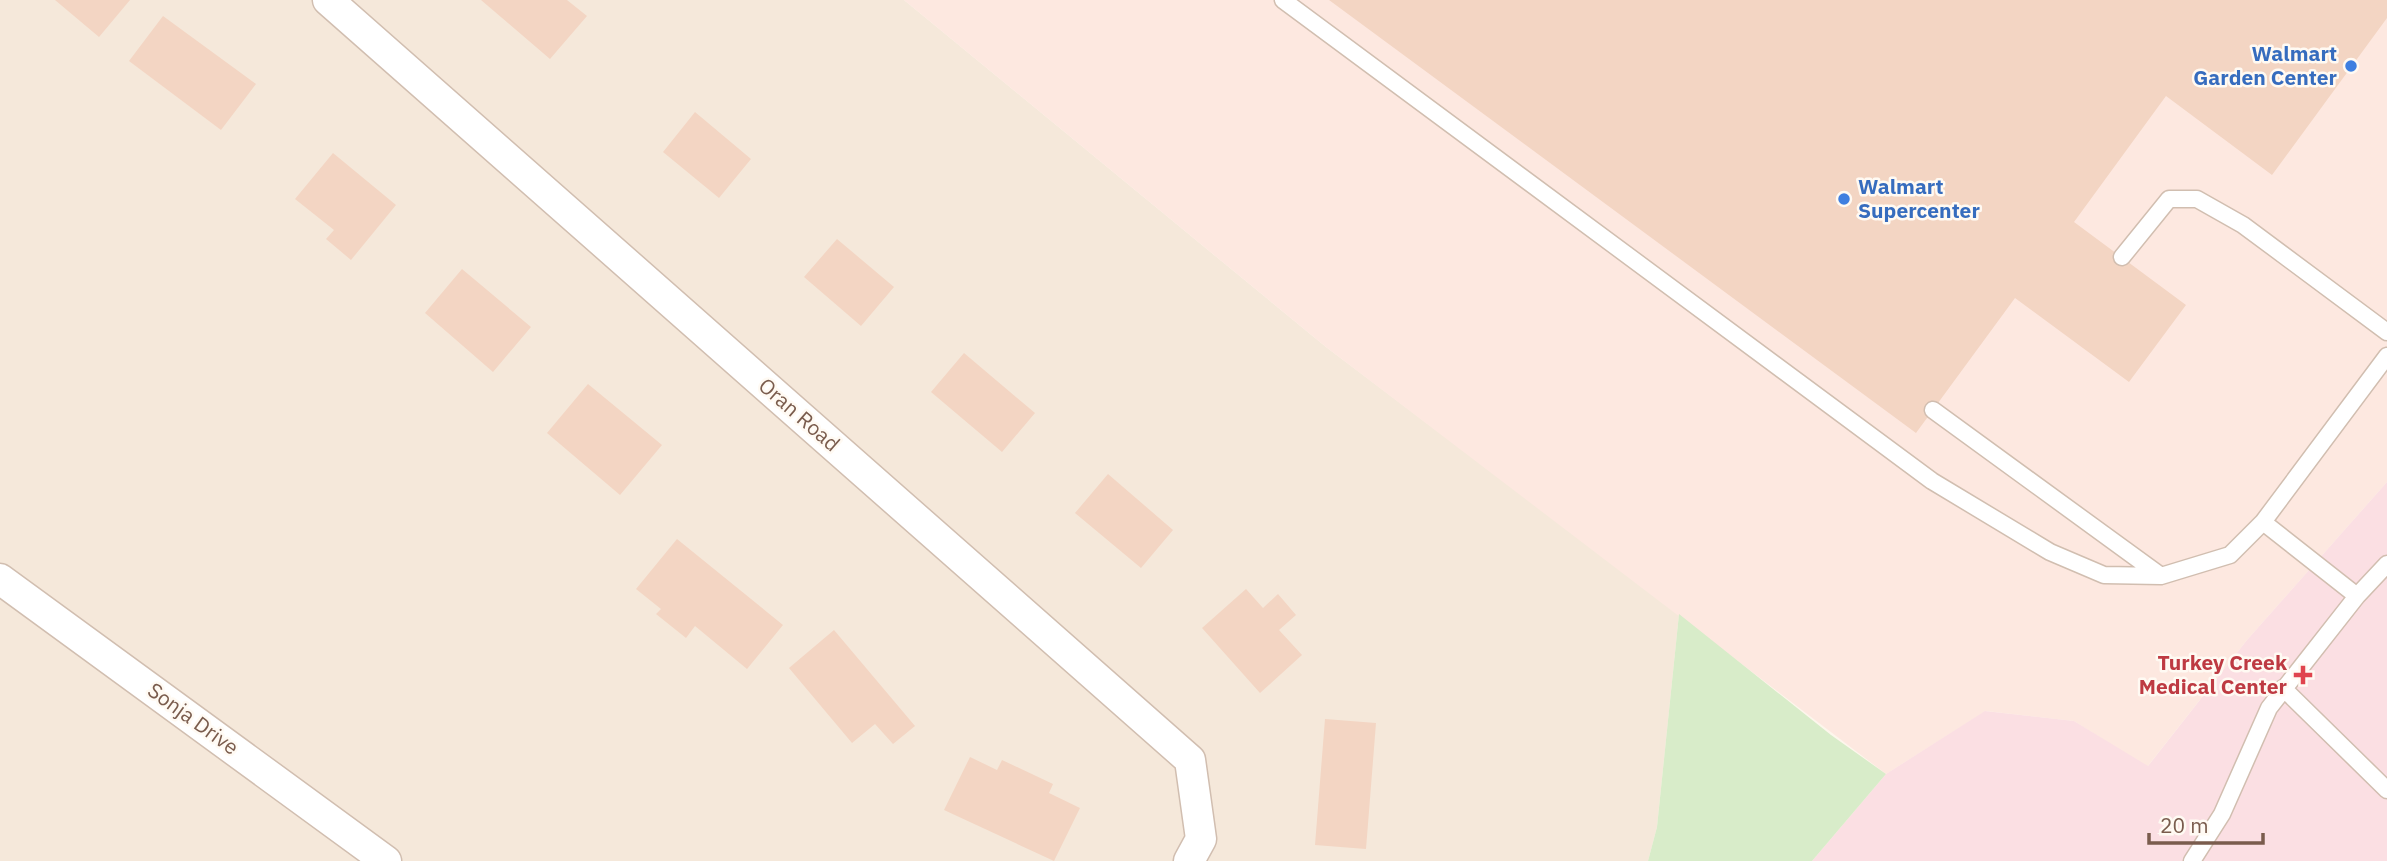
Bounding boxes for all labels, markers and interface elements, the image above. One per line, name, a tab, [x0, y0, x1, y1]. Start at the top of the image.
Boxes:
place label: Walmart Garden Center	[2193, 39, 2338, 91]
marker: Walmart Garden Center	[2343, 58, 2359, 74]
place label: Walmart Supercenter	[1858, 172, 1980, 224]
marker: Walmart Supercenter	[1836, 191, 1852, 207]
street label: Oran Road	[753, 371, 846, 457]
place label: Turkey Creek Medical Center	[2139, 648, 2288, 700]
marker: Turkey Creek Medical Center	[2293, 665, 2313, 685]
street label: Sonja Drive	[142, 676, 245, 761]
scale bar	[2149, 802, 2263, 846]
text: 20 m	[2160, 811, 2209, 839]

